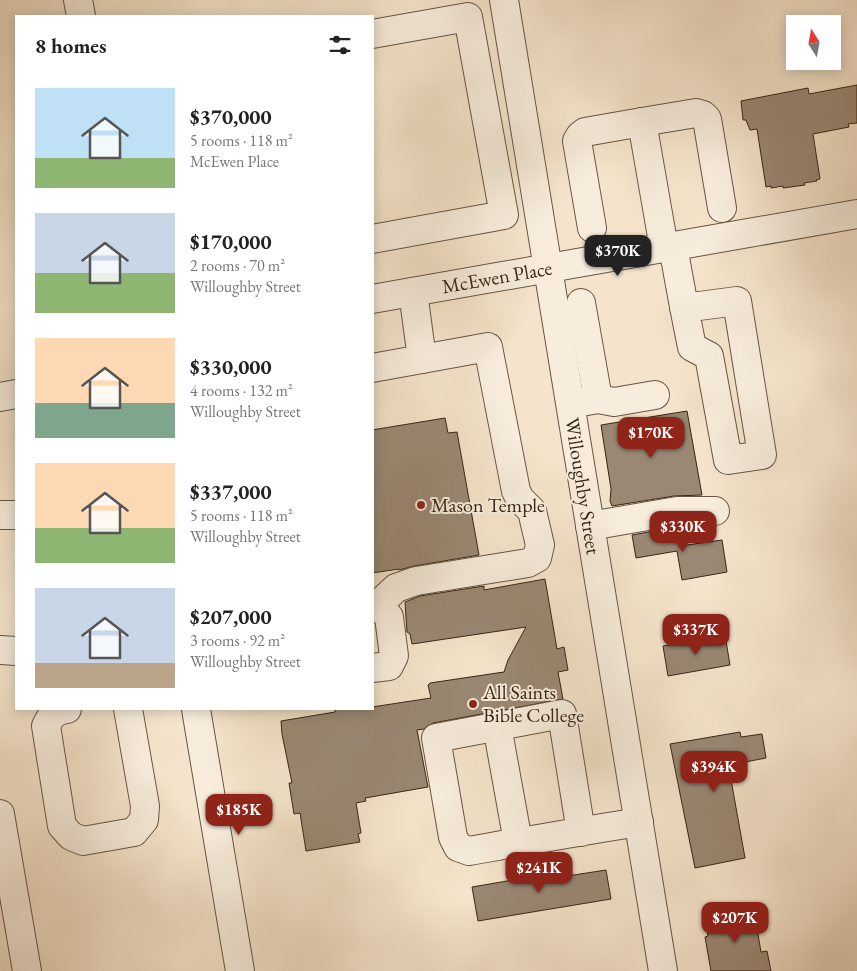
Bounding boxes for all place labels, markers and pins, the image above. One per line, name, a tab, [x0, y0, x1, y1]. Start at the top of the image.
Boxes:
pin: $370K	[583, 234, 653, 277]
pin: $170K	[616, 416, 686, 459]
place label: Mason Temple	[431, 492, 545, 518]
marker: Mason Temple	[415, 499, 427, 511]
pin: $330K	[648, 510, 718, 553]
pin: $337K	[661, 614, 731, 656]
place label: All Saints Bible College	[482, 679, 584, 728]
marker: All Saints Bible College	[467, 698, 479, 710]
pin: $394K	[679, 750, 749, 793]
pin: $185K	[204, 794, 274, 836]
pin: $241K	[504, 852, 574, 894]
pin: $207K	[700, 902, 770, 944]

